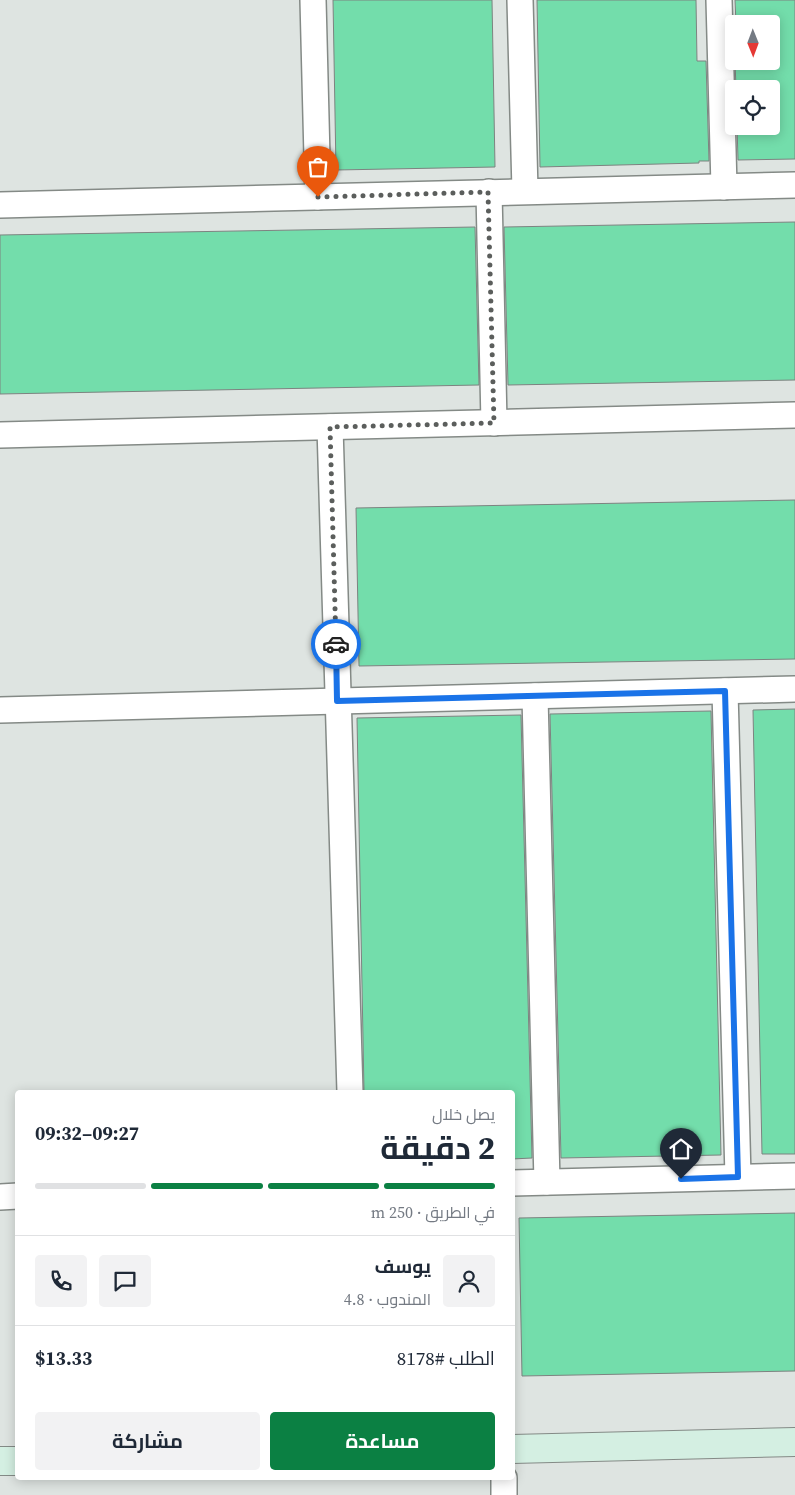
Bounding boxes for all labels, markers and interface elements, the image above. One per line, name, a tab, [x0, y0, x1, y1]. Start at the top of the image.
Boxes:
north arrow	[725, 15, 780, 70]
map controls	[725, 15, 780, 135]
button: locate	[725, 80, 780, 135]
pin	[297, 146, 339, 197]
icon: bag	[304, 153, 332, 181]
courier	[311, 619, 361, 669]
icon: car	[322, 630, 350, 658]
text: يصل خلال	[432, 1103, 495, 1125]
text: 09:27–09:32	[35, 1120, 139, 1146]
text: 2 دقيقة	[380, 1126, 495, 1170]
pin	[660, 1128, 702, 1179]
icon: home	[667, 1135, 695, 1163]
text: في الطريق · 250 m	[371, 1201, 495, 1223]
text: يوسف	[375, 1253, 431, 1279]
button: phone	[35, 1255, 87, 1307]
button: chat	[99, 1255, 151, 1307]
button: person	[443, 1255, 495, 1307]
text: المندوب · 4.8	[344, 1288, 431, 1310]
text: $13.33	[35, 1345, 92, 1371]
text: الطلب #8178	[397, 1345, 495, 1371]
button: مشاركة	[35, 1412, 260, 1470]
button: مساعدة	[270, 1412, 495, 1470]

